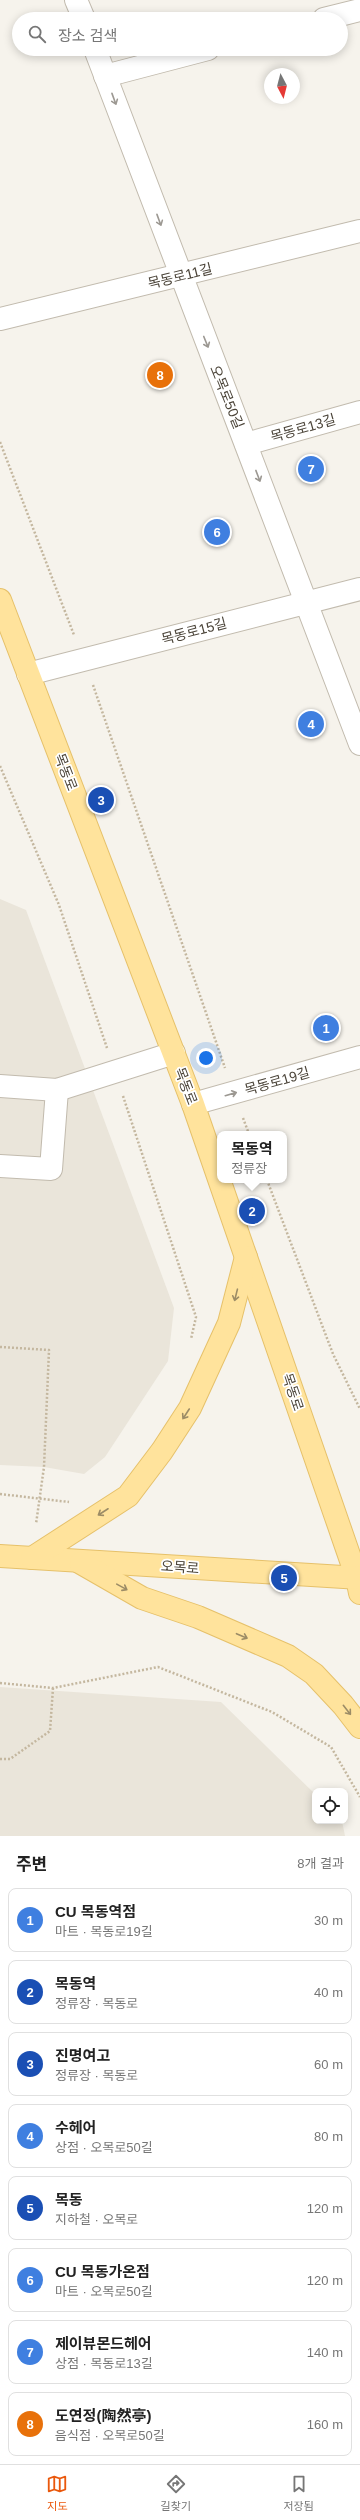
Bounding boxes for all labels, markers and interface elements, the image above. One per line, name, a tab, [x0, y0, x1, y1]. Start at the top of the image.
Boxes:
search box	[12, 12, 348, 56]
icon: search	[26, 23, 48, 45]
text: 장소 검색	[58, 27, 117, 44]
north arrow	[264, 68, 300, 104]
one-way arrow	[110, 92, 118, 104]
one-way arrow	[156, 214, 163, 227]
street label: 목동로11길	[146, 260, 214, 292]
one-way arrow	[202, 335, 210, 347]
pin: 8	[147, 360, 173, 390]
street label: 오목로50길	[207, 363, 247, 431]
street label: 목동로13길	[269, 411, 337, 445]
pin: 7	[298, 454, 324, 484]
one-way arrow	[255, 469, 263, 481]
pin: 6	[204, 517, 230, 547]
street label: 목동로15길	[160, 615, 228, 647]
pin: 4	[298, 709, 324, 739]
street label: 목동로	[52, 751, 80, 793]
pin: 3	[88, 785, 114, 815]
pin: 1	[313, 1013, 339, 1043]
your location	[196, 1048, 216, 1068]
street label: 목동로19길	[243, 1064, 311, 1098]
street label: 목동로	[172, 1065, 200, 1107]
one-way arrow	[224, 1089, 237, 1097]
popup	[217, 1131, 287, 1183]
text: 목동역	[231, 1140, 273, 1157]
text: 정류장	[231, 1161, 267, 1176]
pin: 2	[239, 1196, 265, 1226]
one-way arrow	[232, 1288, 240, 1301]
street label: 목동로	[279, 1371, 307, 1413]
one-way arrow	[182, 1408, 190, 1419]
one-way arrow	[98, 1508, 109, 1516]
street label: 오목로	[160, 1558, 200, 1576]
pin: 5	[271, 1563, 297, 1593]
one-way arrow	[116, 1583, 128, 1591]
one-way arrow	[236, 1633, 248, 1641]
one-way arrow	[343, 1704, 351, 1715]
map controls	[312, 1788, 348, 1824]
button: locate	[312, 1788, 348, 1824]
text: 주변	[16, 1855, 47, 1874]
text: 8개 결과	[297, 1856, 344, 1871]
text: CU 목동역점	[55, 1903, 136, 1920]
text: 1	[26, 1913, 34, 1928]
text: 30 m	[314, 1913, 343, 1928]
text: 마트 · 목동로19길	[55, 1924, 153, 1939]
text: 목동역	[55, 1975, 96, 1992]
text: 2	[26, 1985, 34, 2000]
text: 40 m	[314, 1985, 343, 2000]
text: 정류장 · 목동로	[55, 1996, 138, 2011]
text: 진명여고	[55, 2047, 110, 2064]
text: 3	[26, 2057, 34, 2072]
text: 60 m	[314, 2057, 343, 2072]
text: 정류장 · 목동로	[55, 2068, 138, 2083]
text: 수헤어	[55, 2119, 96, 2136]
text: 4	[26, 2129, 34, 2144]
text: 80 m	[314, 2129, 343, 2144]
text: 상점 · 오목로50길	[55, 2140, 153, 2155]
text: 목동	[55, 2191, 83, 2208]
text: 5	[26, 2201, 34, 2216]
text: 120 m	[307, 2201, 343, 2216]
text: 지하철 · 오목로	[55, 2212, 138, 2227]
text: CU 목동가온점	[55, 2263, 150, 2280]
text: 6	[26, 2273, 34, 2288]
text: 120 m	[307, 2273, 343, 2288]
text: 마트 · 오목로50길	[55, 2284, 153, 2299]
text: 제이뷰몬드헤어	[55, 2335, 152, 2352]
text: 7	[26, 2345, 34, 2360]
text: 140 m	[307, 2345, 343, 2360]
text: 상점 · 목동로13길	[55, 2356, 153, 2371]
text: 도연정(陶然亭)	[55, 2407, 151, 2424]
text: 8	[26, 2417, 34, 2432]
text: 160 m	[307, 2417, 343, 2432]
text: 음식점 · 오목로50길	[55, 2428, 165, 2443]
tab: 지도	[46, 2473, 68, 2513]
tab: 길찾기	[161, 2473, 191, 2513]
tab: 저장됨	[283, 2473, 314, 2513]

